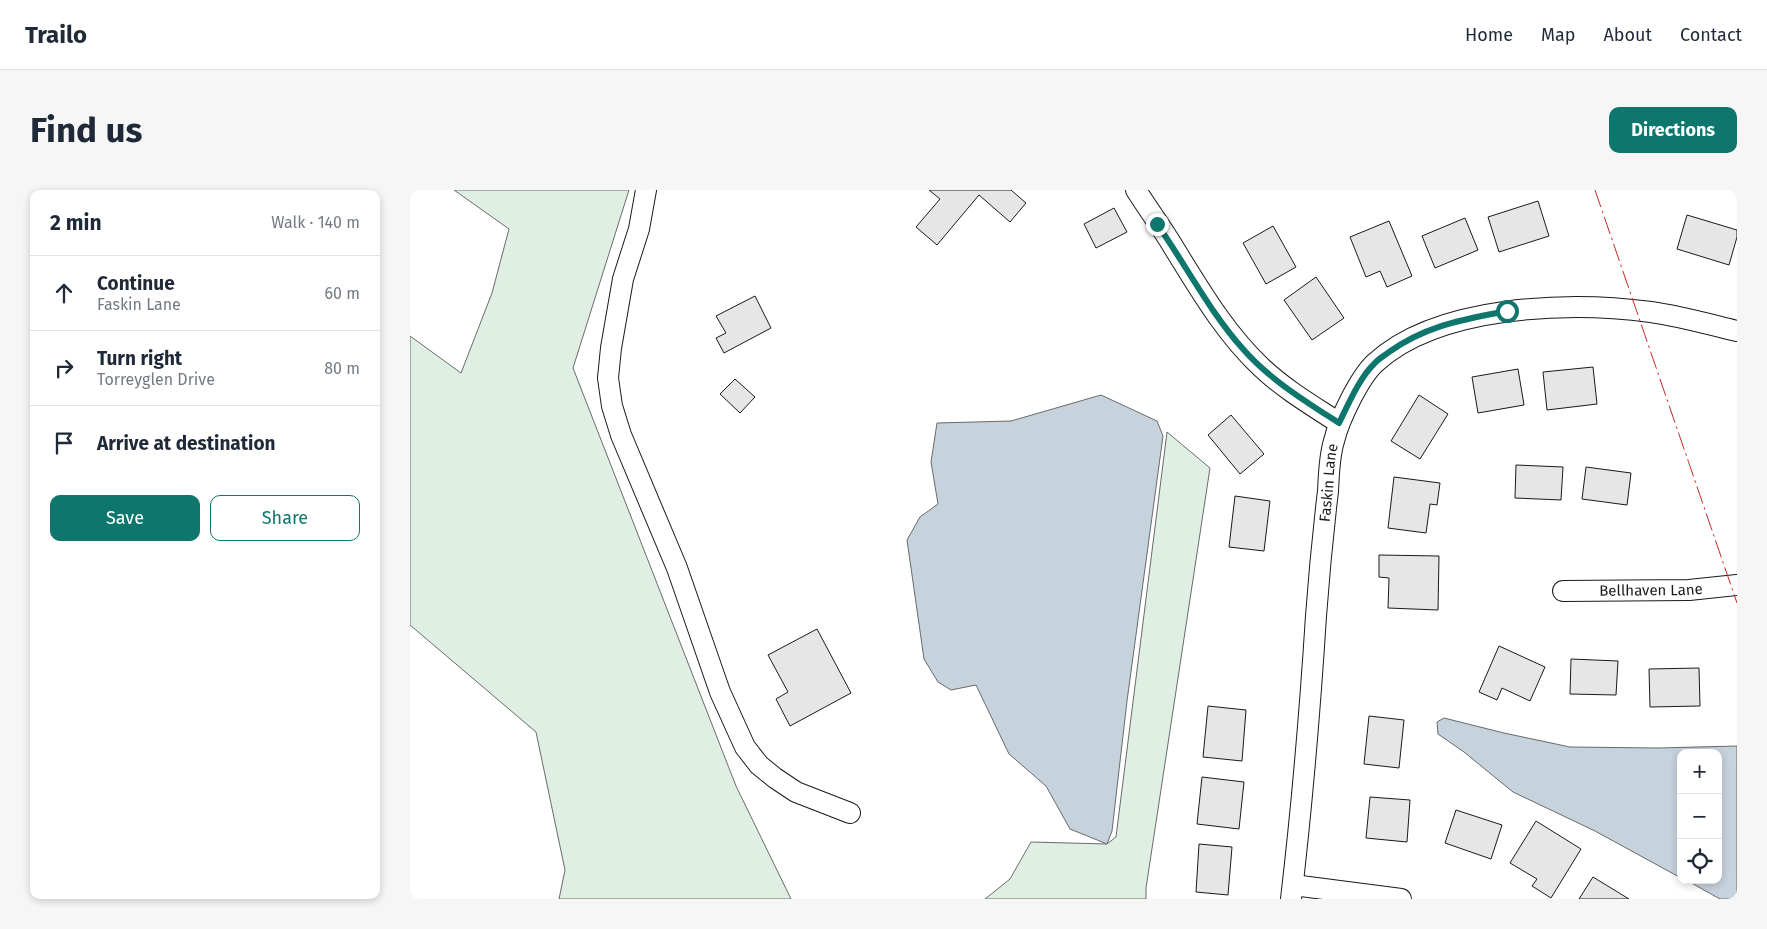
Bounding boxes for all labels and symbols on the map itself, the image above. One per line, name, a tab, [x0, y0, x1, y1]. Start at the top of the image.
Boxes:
route end	[1146, 213, 1169, 236]
route start	[1496, 300, 1519, 323]
street label: Faskin Lane	[1316, 442, 1342, 523]
street label: Bellhaven Lane	[1599, 580, 1704, 600]

